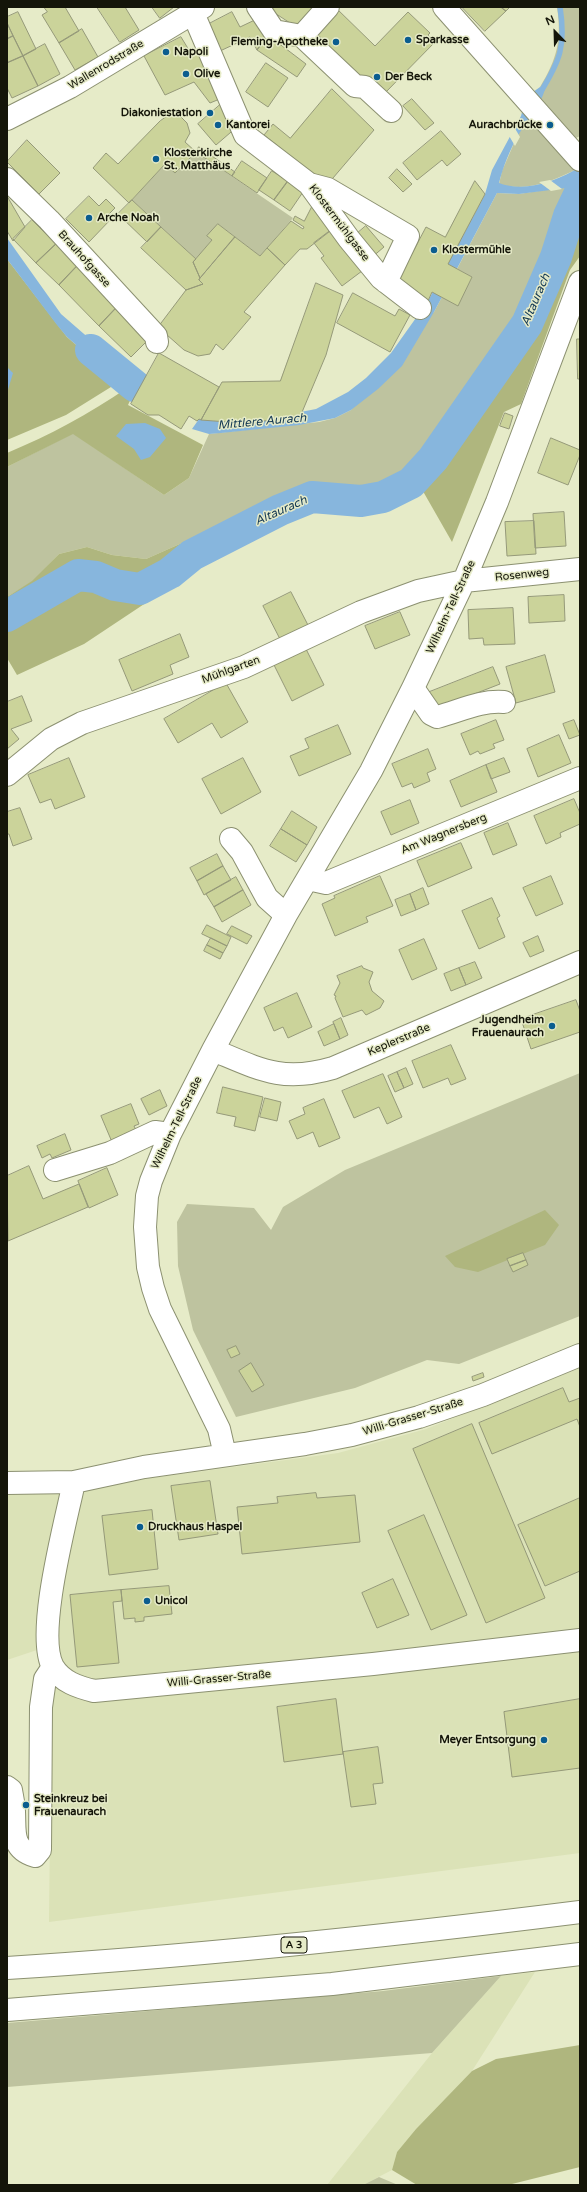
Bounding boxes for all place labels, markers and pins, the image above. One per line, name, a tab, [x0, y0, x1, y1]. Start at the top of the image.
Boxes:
place label: Sparkasse	[416, 33, 469, 47]
place label: Fleming-Apotheke	[231, 35, 328, 49]
marker: Sparkasse	[403, 35, 413, 45]
marker: Fleming-Apotheke	[331, 37, 341, 47]
place label: Napoli	[174, 45, 208, 59]
marker: Napoli	[161, 47, 171, 57]
place label: Olive	[194, 67, 220, 81]
marker: Olive	[181, 69, 191, 79]
place label: Der Beck	[385, 70, 432, 84]
marker: Der Beck	[372, 72, 382, 82]
place label: Diakoniestation	[121, 106, 202, 120]
marker: Diakoniestation	[205, 108, 215, 118]
place label: Kantorei	[226, 118, 270, 132]
place label: Aurachbrücke	[468, 118, 542, 132]
marker: Kantorei	[213, 120, 223, 130]
marker: Aurachbrücke	[545, 120, 555, 130]
place label: Klosterkirche St. Matthäus	[164, 146, 232, 172]
marker: Klosterkirche St. Matthäus	[151, 154, 161, 164]
place label: Arche Noah	[97, 211, 159, 225]
marker: Arche Noah	[84, 213, 94, 223]
place label: Klostermühle	[442, 243, 511, 257]
marker: Klostermühle	[429, 245, 439, 255]
place label: Jugendheim Frauenaurach	[472, 1013, 544, 1039]
marker: Jugendheim Frauenaurach	[547, 1021, 557, 1031]
place label: Druckhaus Haspel	[148, 1520, 242, 1534]
marker: Druckhaus Haspel	[135, 1522, 145, 1532]
place label: Unicol	[155, 1594, 188, 1608]
marker: Unicol	[142, 1596, 152, 1606]
place label: Meyer Entsorgung	[439, 1733, 536, 1747]
marker: Meyer Entsorgung	[539, 1735, 549, 1745]
place label: Steinkreuz bei Frauenaurach	[34, 1792, 108, 1818]
marker: Steinkreuz bei Frauenaurach	[21, 1800, 31, 1810]

